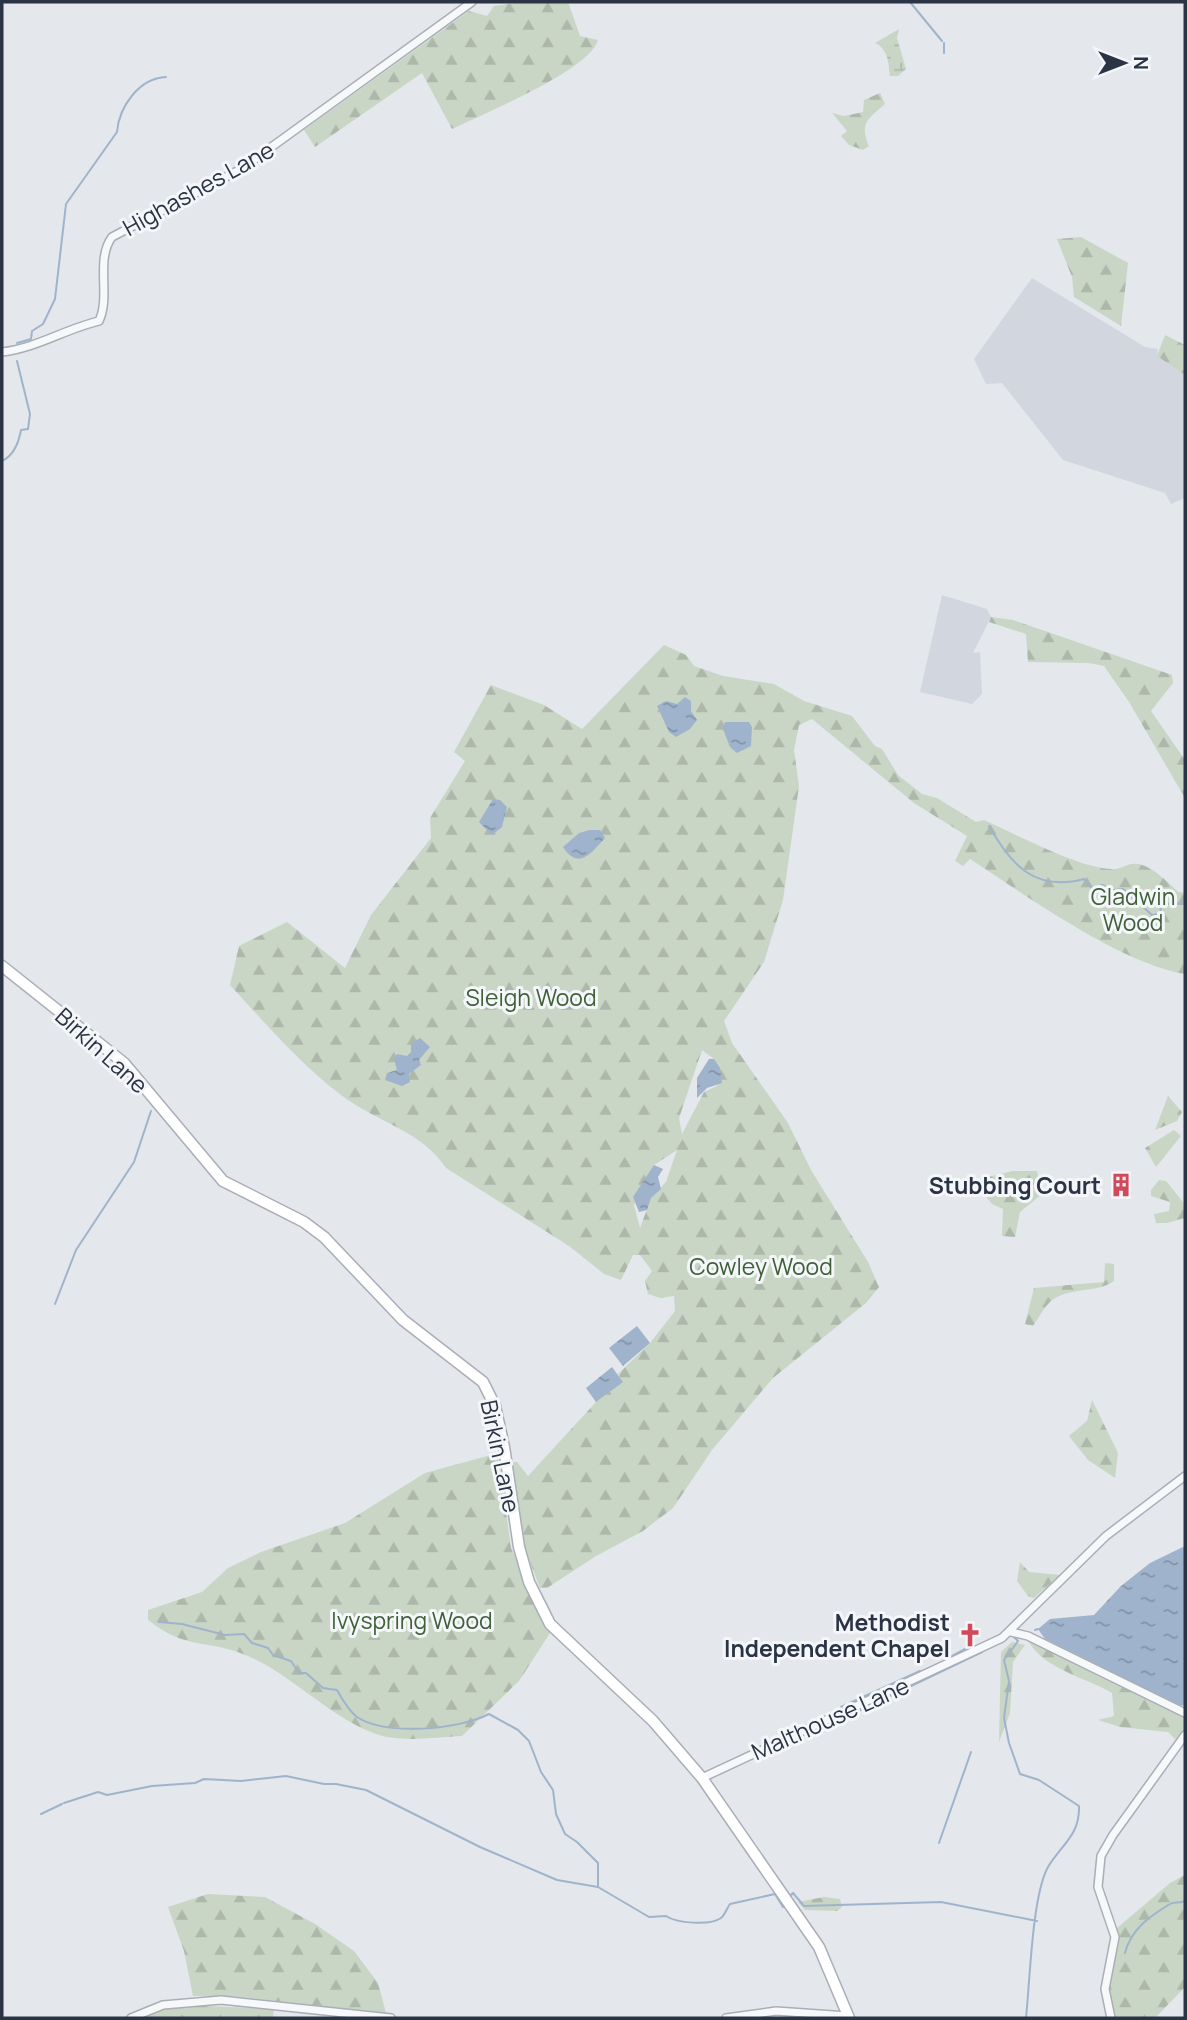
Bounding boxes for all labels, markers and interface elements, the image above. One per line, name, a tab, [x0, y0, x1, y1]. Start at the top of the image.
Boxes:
north arrow	[1089, 28, 1159, 98]
text: N	[1128, 56, 1154, 70]
street label: Highashes Lane	[117, 133, 279, 243]
park label: Gladwin Wood	[1091, 880, 1175, 938]
park label: Sleigh Wood	[465, 981, 597, 1013]
street label: Birkin Lane	[49, 1000, 155, 1100]
place label: Stubbing Court	[929, 1169, 1101, 1201]
building icon: Stubbing Court	[1107, 1171, 1135, 1199]
park label: Cowley Wood	[689, 1250, 833, 1282]
street label: Birkin Lane	[473, 1397, 529, 1515]
park label: Ivyspring Wood	[331, 1604, 493, 1636]
place label: Methodist Independent Chapel	[724, 1606, 950, 1664]
church icon: Methodist Independent Chapel	[956, 1621, 984, 1649]
street label: Malthouse Lane	[746, 1669, 914, 1767]

